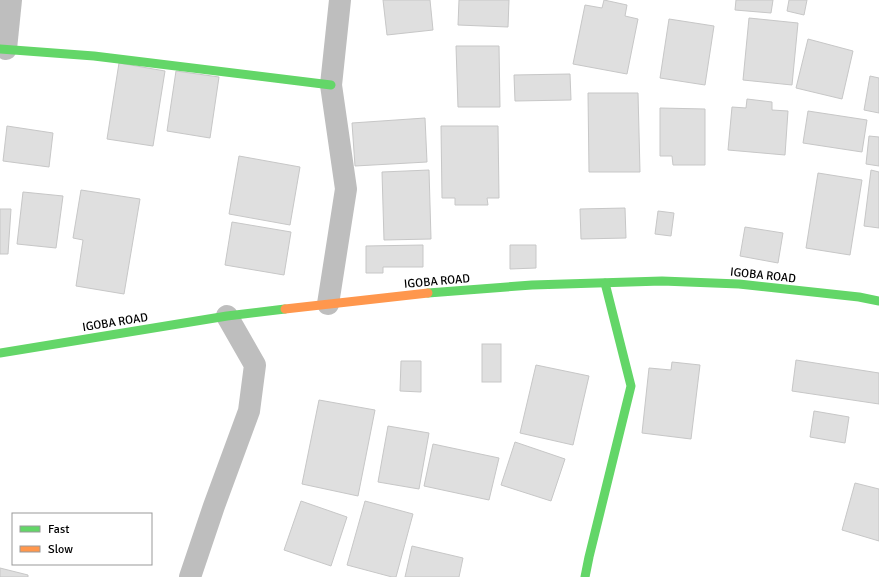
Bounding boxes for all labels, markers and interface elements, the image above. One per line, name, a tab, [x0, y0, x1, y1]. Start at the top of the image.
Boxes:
street label: IGOBA ROAD	[729, 265, 797, 286]
street label: IGOBA ROAD	[403, 271, 471, 292]
street label: IGOBA ROAD	[81, 310, 149, 335]
legend	[12, 513, 152, 565]
text: Fast	[48, 522, 69, 537]
text: Slow	[48, 542, 73, 557]

